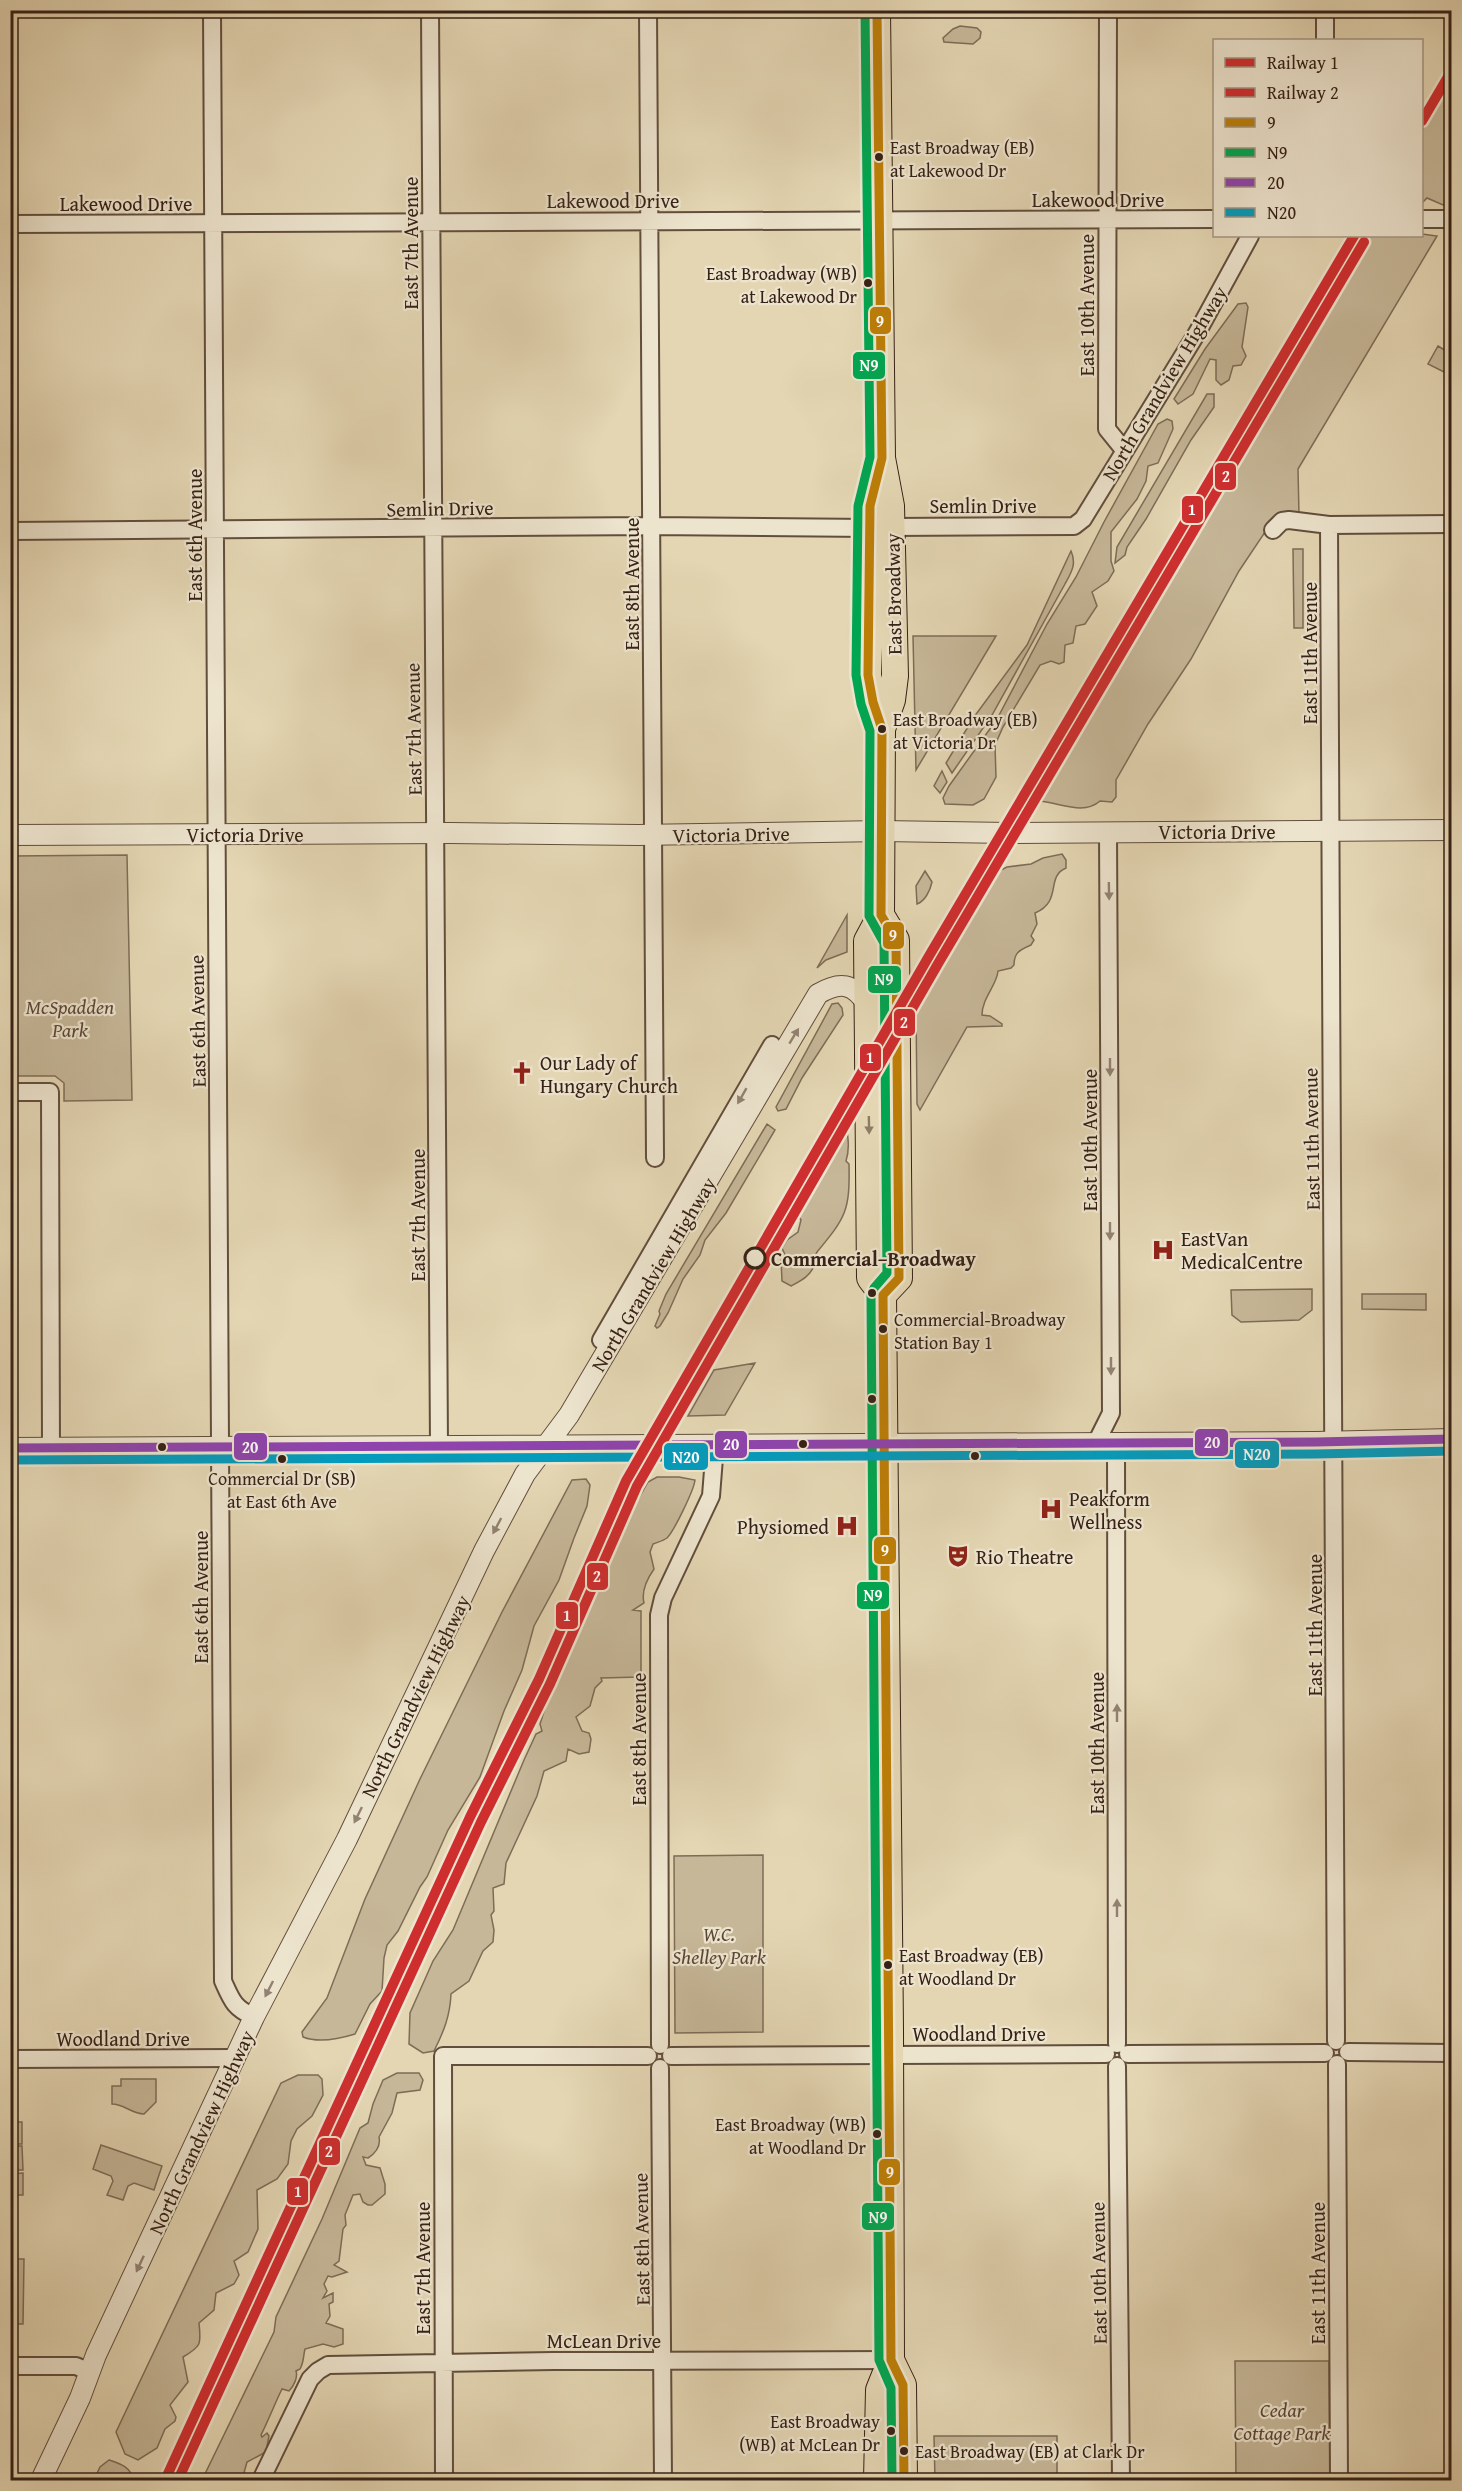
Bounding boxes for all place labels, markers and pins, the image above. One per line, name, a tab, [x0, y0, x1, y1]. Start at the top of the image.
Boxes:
place label: East Broadway (EB) at Lakewood Dr	[890, 134, 1035, 184]
marker: East Broadway (EB) at Lakewood Dr	[873, 151, 885, 163]
place label: East Broadway (WB) at Lakewood Dr	[706, 260, 858, 310]
marker: East Broadway (WB) at Lakewood Dr	[862, 277, 874, 289]
place label: East Broadway (EB) at Victoria Dr	[893, 706, 1038, 756]
marker: East Broadway (EB) at Victoria Dr	[876, 723, 888, 735]
place label: Our Lady of Hungary Church	[540, 1048, 678, 1100]
church icon: Our Lady of Hungary Church	[509, 1060, 535, 1086]
place label: EastVan MedicalCentre	[1181, 1224, 1303, 1276]
hospital icon: EastVan MedicalCentre	[1150, 1237, 1176, 1263]
place label: Commercial–Broadway	[771, 1244, 977, 1273]
marker: Commercial–Broadway	[744, 1247, 766, 1269]
unlabelled marker	[866, 1287, 878, 1299]
place label: Commercial-Broadway Station Bay 1	[894, 1306, 1065, 1356]
marker: Commercial-Broadway Station Bay 1	[877, 1323, 889, 1335]
unlabelled marker	[866, 1393, 878, 1405]
unlabelled marker	[797, 1438, 809, 1450]
unlabelled marker	[156, 1441, 168, 1453]
unlabelled marker	[969, 1450, 981, 1462]
marker: Commercial Dr (SB) at East 6th Ave	[276, 1453, 288, 1465]
place label: Commercial Dr (SB) at East 6th Ave	[208, 1465, 356, 1515]
place label: Peakform Wellness	[1069, 1484, 1151, 1536]
hospital icon: Peakform Wellness	[1038, 1496, 1064, 1522]
place label: Physiomed	[737, 1512, 829, 1541]
hospital icon: Physiomed	[834, 1513, 860, 1539]
place label: Rio Theatre	[976, 1542, 1073, 1571]
theatre icon: Rio Theatre	[945, 1543, 971, 1569]
place label: East Broadway (EB) at Woodland Dr	[899, 1942, 1044, 1992]
marker: East Broadway (EB) at Woodland Dr	[882, 1959, 894, 1971]
place label: East Broadway (WB) at Woodland Dr	[715, 2111, 867, 2161]
marker: East Broadway (WB) at Woodland Dr	[871, 2128, 883, 2140]
place label: East Broadway (WB) at McLean Dr	[739, 2408, 881, 2458]
marker: East Broadway (WB) at McLean Dr	[885, 2425, 897, 2437]
place label: East Broadway (EB) at Clark Dr	[915, 2438, 1145, 2465]
marker: East Broadway (EB) at Clark Dr	[898, 2445, 910, 2457]

